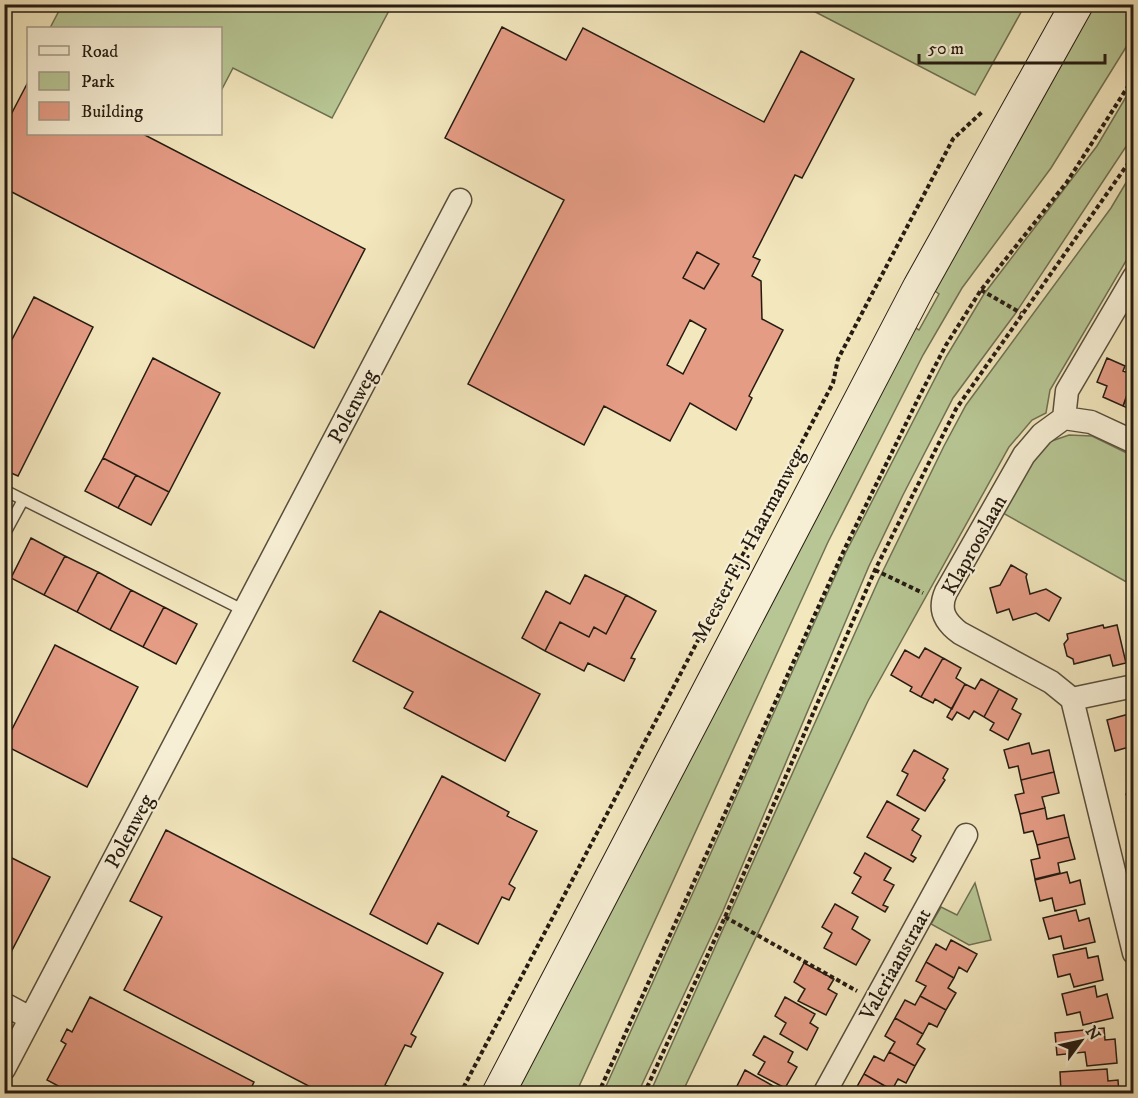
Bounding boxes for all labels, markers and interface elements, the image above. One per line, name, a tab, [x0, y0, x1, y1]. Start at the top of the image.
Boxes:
legend	[27, 27, 222, 135]
scale bar	[919, 27, 1105, 65]
text: 50 m	[928, 38, 964, 60]
text: Road	[81, 41, 118, 63]
text: Park	[81, 71, 115, 93]
text: Building	[81, 101, 143, 123]
street label: Polenweg	[323, 364, 384, 448]
street label: Meester F.J. Haarmanweg	[687, 443, 811, 647]
street label: Klaprooslaan	[937, 491, 1013, 600]
street label: Polenweg	[100, 789, 161, 873]
street label: Valeriaanstraat	[854, 904, 937, 1026]
north arrow	[1051, 1011, 1111, 1071]
text: N	[1081, 1022, 1105, 1044]

